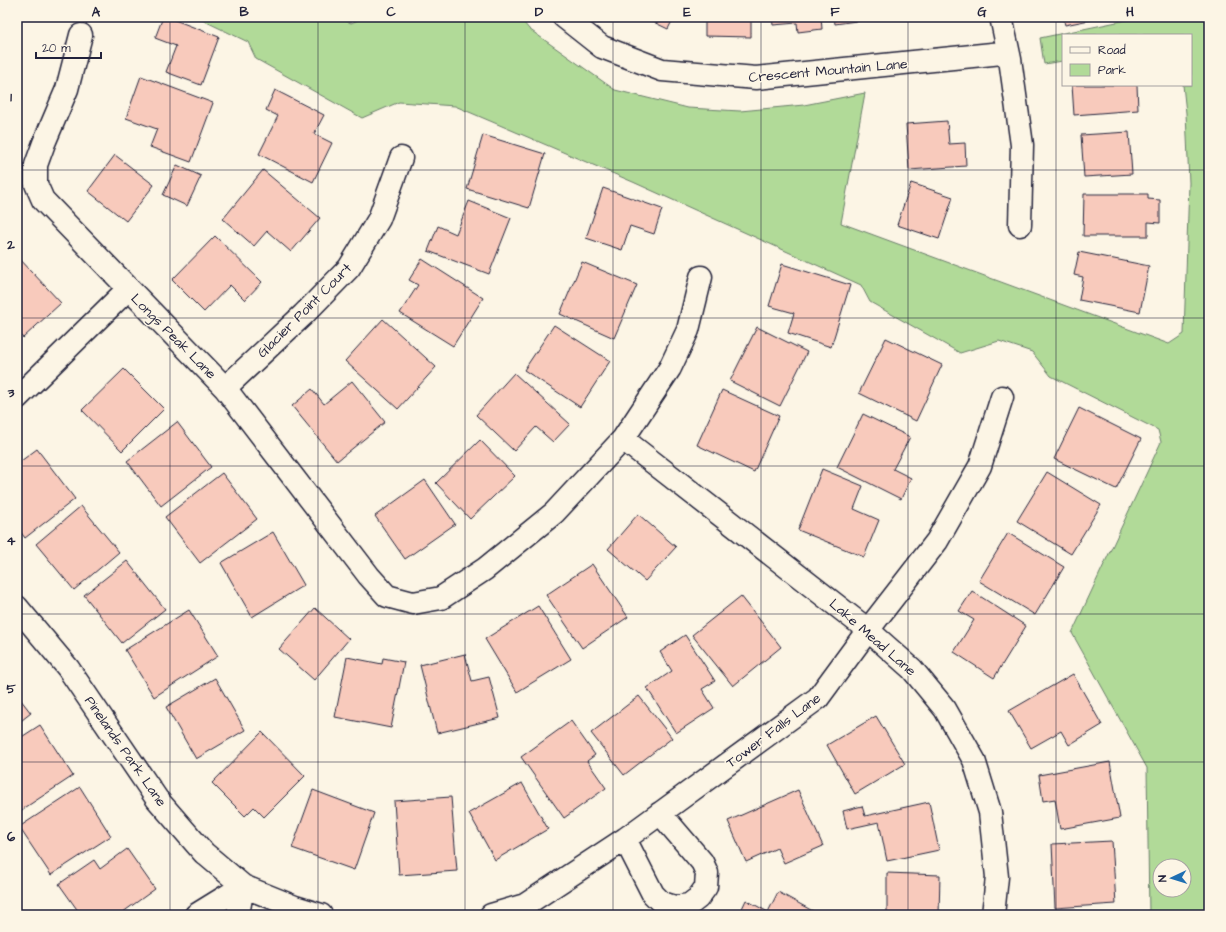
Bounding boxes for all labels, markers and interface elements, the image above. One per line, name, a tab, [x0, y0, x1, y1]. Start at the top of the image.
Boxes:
text: A	[92, 3, 101, 21]
text: B	[239, 3, 249, 21]
text: C	[386, 3, 396, 21]
text: D	[535, 3, 544, 21]
text: E	[683, 3, 691, 21]
text: F	[830, 3, 840, 21]
text: G	[977, 3, 987, 21]
text: H	[1126, 3, 1134, 21]
scale bar	[36, 34, 101, 60]
legend	[1062, 34, 1192, 86]
text: 20 m	[42, 40, 71, 57]
text: Road	[1098, 42, 1126, 59]
street label: Crescent Mountain Lane	[748, 54, 909, 88]
text: Park	[1098, 62, 1126, 79]
text: 1	[10, 88, 12, 106]
text: 2	[6, 236, 15, 254]
street label: Glacier Point Court	[253, 259, 357, 362]
street label: Longs Peak Lane	[126, 289, 221, 384]
text: 3	[7, 384, 15, 402]
text: 4	[7, 532, 16, 550]
street label: Lake Mead Lane	[825, 594, 920, 681]
text: 5	[6, 680, 16, 698]
street label: Tower Falls Lane	[722, 688, 826, 773]
street label: Pinelands Park Lane	[79, 692, 171, 811]
text: 6	[7, 828, 16, 846]
north arrow	[1152, 858, 1192, 898]
text: N	[1155, 875, 1170, 883]

